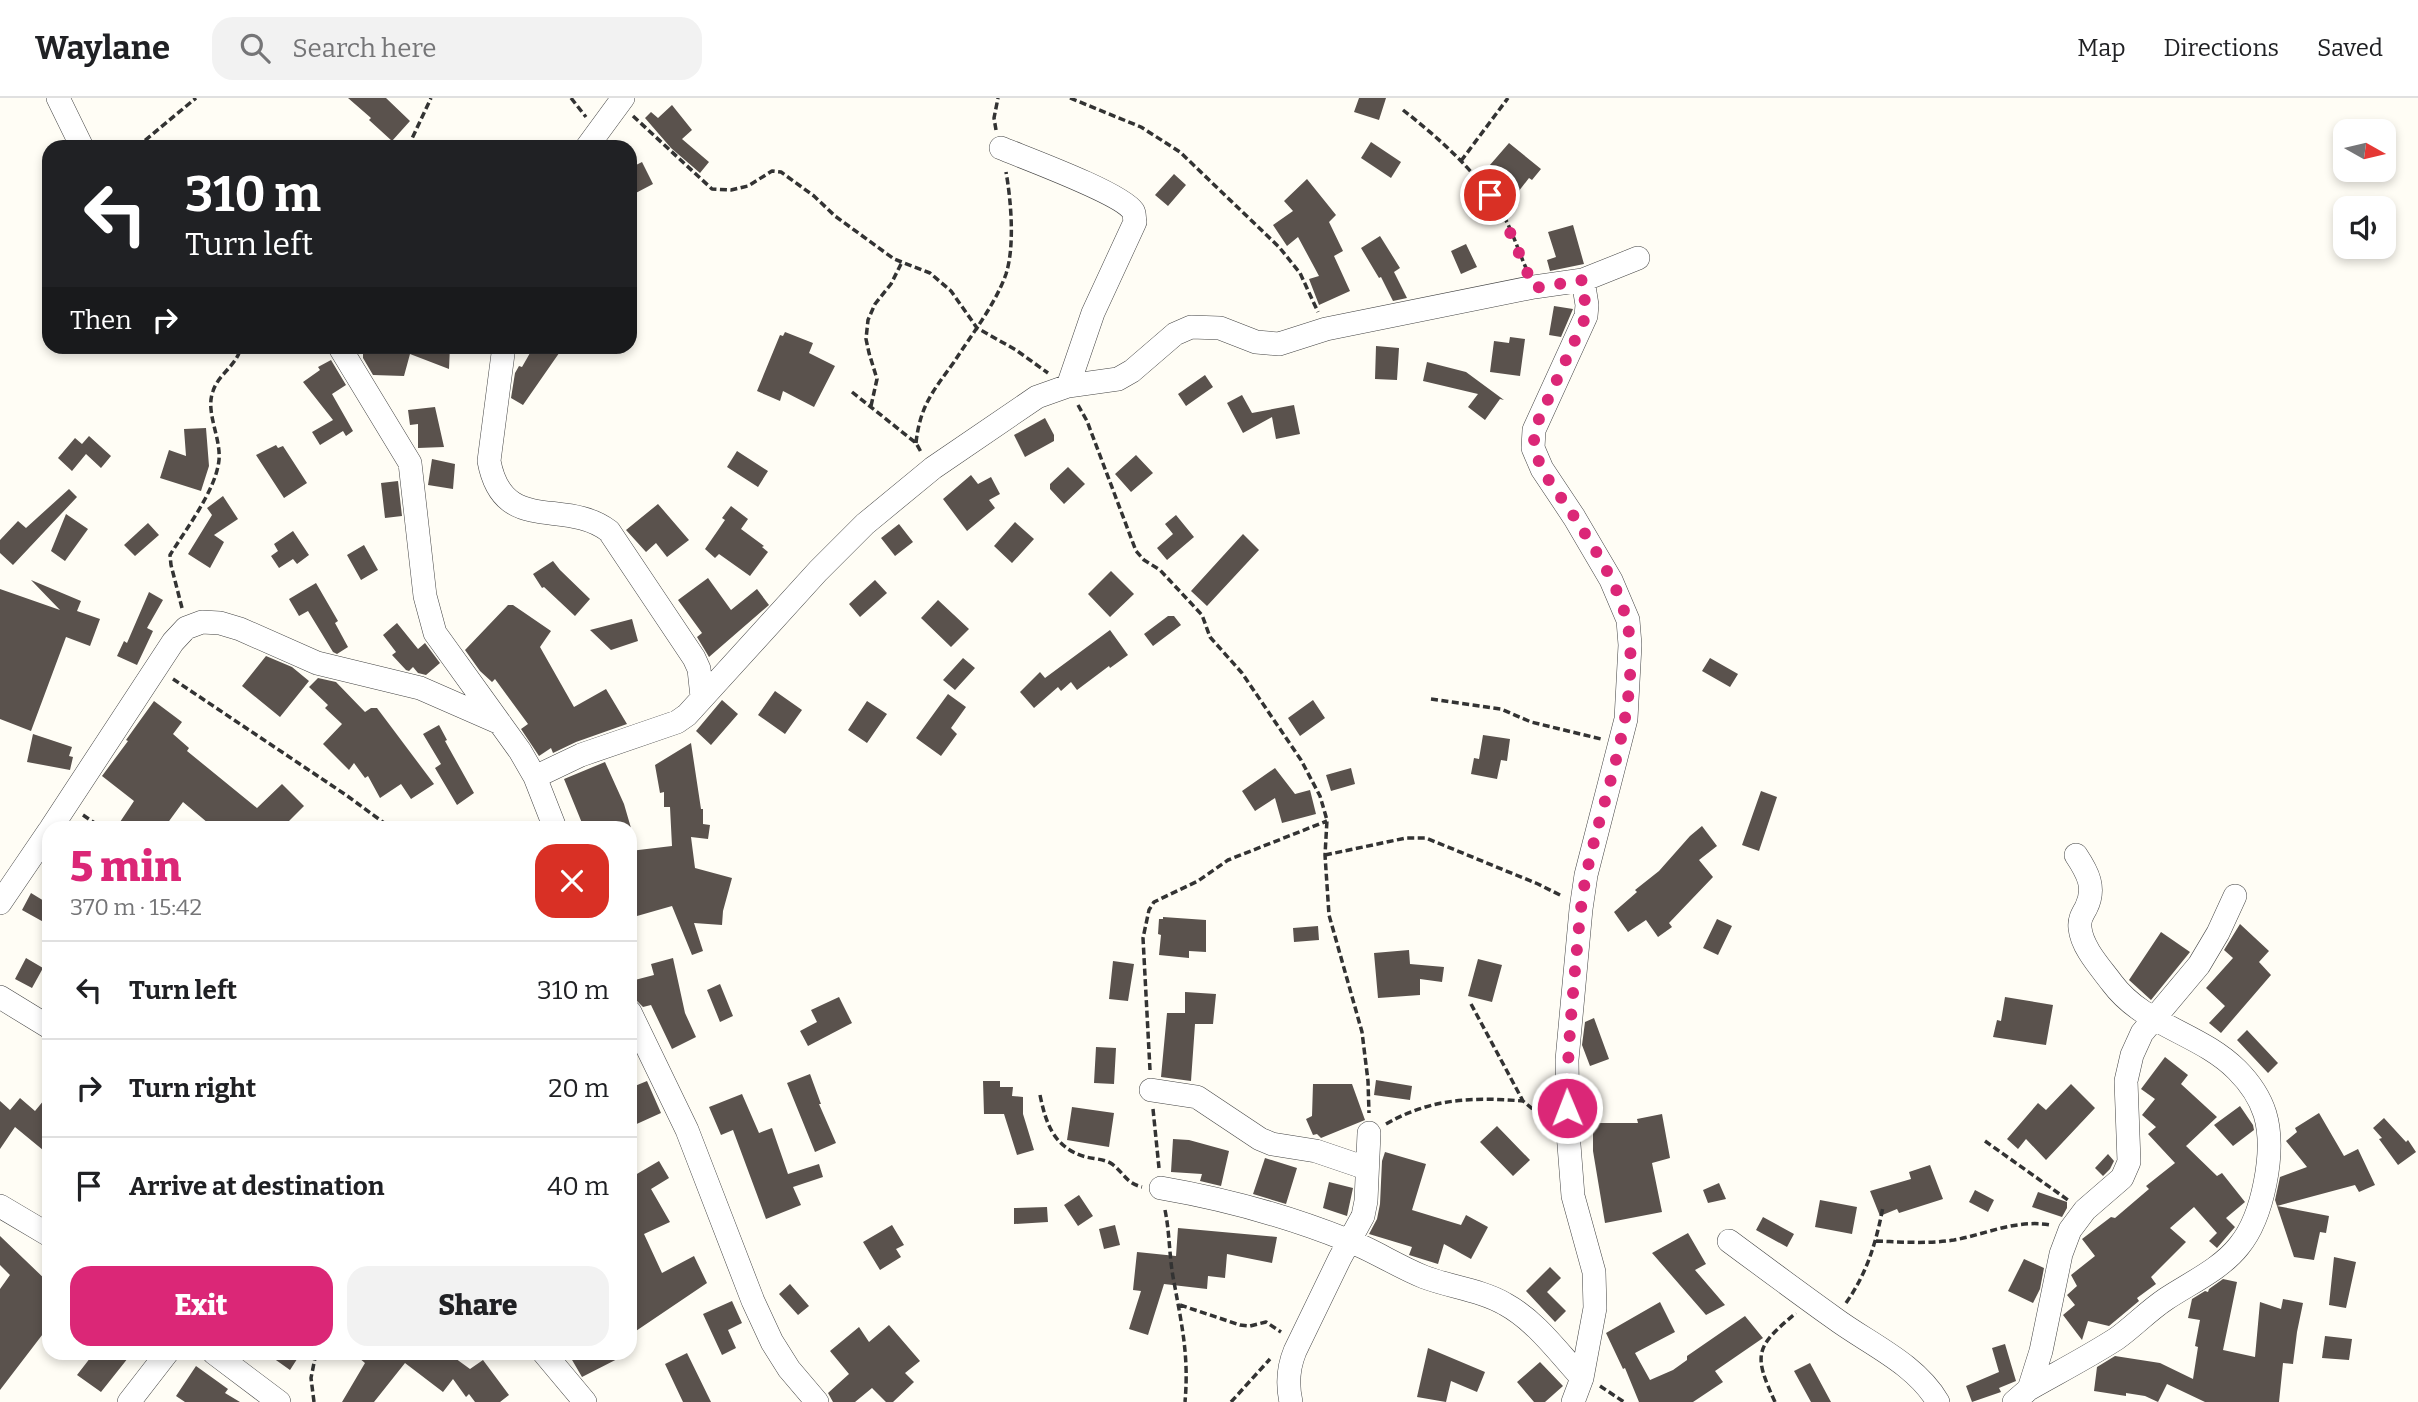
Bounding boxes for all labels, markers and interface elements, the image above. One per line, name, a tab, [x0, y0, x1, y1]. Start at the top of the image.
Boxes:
search box	[212, 17, 702, 80]
text: Waylane	[35, 28, 170, 68]
icon: search	[236, 29, 274, 67]
text: Search here	[292, 33, 437, 64]
text: Map	[2077, 34, 2126, 62]
text: Directions	[2164, 34, 2279, 62]
text: Saved	[2317, 34, 2383, 62]
north arrow	[2333, 119, 2396, 182]
map controls	[2333, 119, 2396, 259]
text: 310 m	[185, 165, 321, 224]
pin	[1460, 165, 1520, 225]
icon: left	[70, 168, 161, 259]
icon: arrive	[1471, 176, 1509, 214]
button: sound	[2333, 196, 2396, 259]
text: Turn left	[185, 225, 313, 263]
icon: right	[146, 301, 184, 339]
text: Then	[70, 305, 132, 336]
text: 5 min	[70, 842, 181, 892]
button: close	[535, 844, 609, 918]
text: 370 m · 15:42	[70, 893, 202, 921]
icon: left	[70, 971, 108, 1009]
text: Turn left	[129, 975, 237, 1006]
text: 310 m	[537, 975, 609, 1006]
icon: right	[70, 1069, 108, 1107]
position arrow	[1530, 1071, 1604, 1145]
text: Turn right	[129, 1073, 256, 1104]
text: 20 m	[548, 1073, 609, 1104]
icon: arrive	[70, 1167, 108, 1205]
text: Arrive at destination	[129, 1171, 384, 1202]
text: 40 m	[547, 1171, 609, 1202]
button: Exit	[70, 1266, 333, 1346]
button: Share	[347, 1266, 609, 1346]

